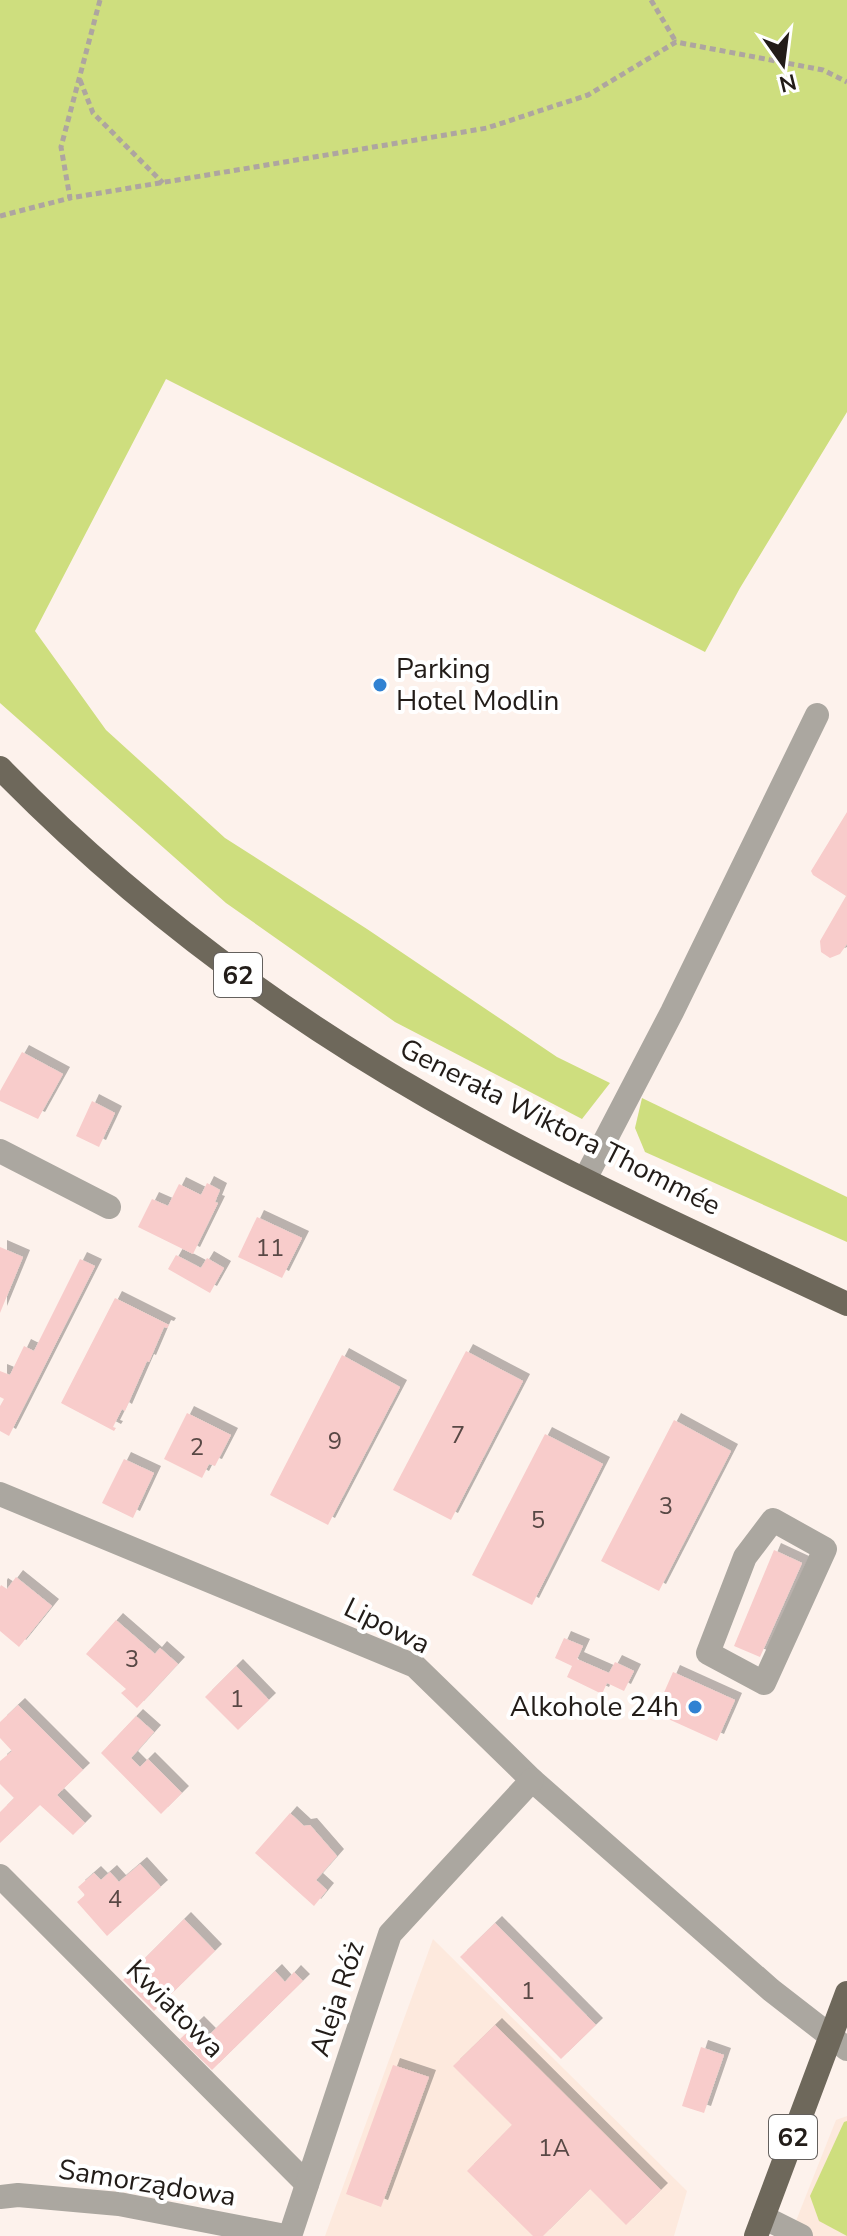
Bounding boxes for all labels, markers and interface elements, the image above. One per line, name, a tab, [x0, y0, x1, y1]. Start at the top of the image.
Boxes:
north arrow	[743, 24, 823, 104]
text: N	[776, 66, 799, 99]
place label: Parking Hotel Modlin	[396, 650, 559, 720]
marker: Parking Hotel Modlin	[371, 676, 389, 694]
road number: 62	[214, 953, 262, 997]
street label: Generała Wiktora Thommée	[393, 1029, 727, 1225]
house number: 11	[256, 1232, 284, 1264]
house number: 7	[451, 1419, 465, 1451]
house number: 9	[328, 1425, 342, 1457]
house number: 2	[190, 1431, 204, 1463]
house number: 3	[659, 1490, 673, 1522]
house number: 5	[531, 1504, 545, 1536]
street label: Lipowa	[338, 1589, 436, 1663]
house number: 3	[125, 1643, 139, 1675]
house number: 1	[230, 1683, 244, 1715]
place label: Alkohole 24h	[510, 1688, 679, 1726]
marker: Alkohole 24h	[686, 1698, 704, 1716]
house number: 4	[108, 1883, 122, 1915]
street label: Aleja Róż	[301, 1937, 373, 2061]
street label: Kwiatowa	[117, 1951, 233, 2067]
house number: 1	[521, 1975, 535, 2007]
road number: 62	[769, 2115, 817, 2159]
house number: 1A	[538, 2132, 570, 2164]
street label: Samorządowa	[56, 2150, 238, 2216]

